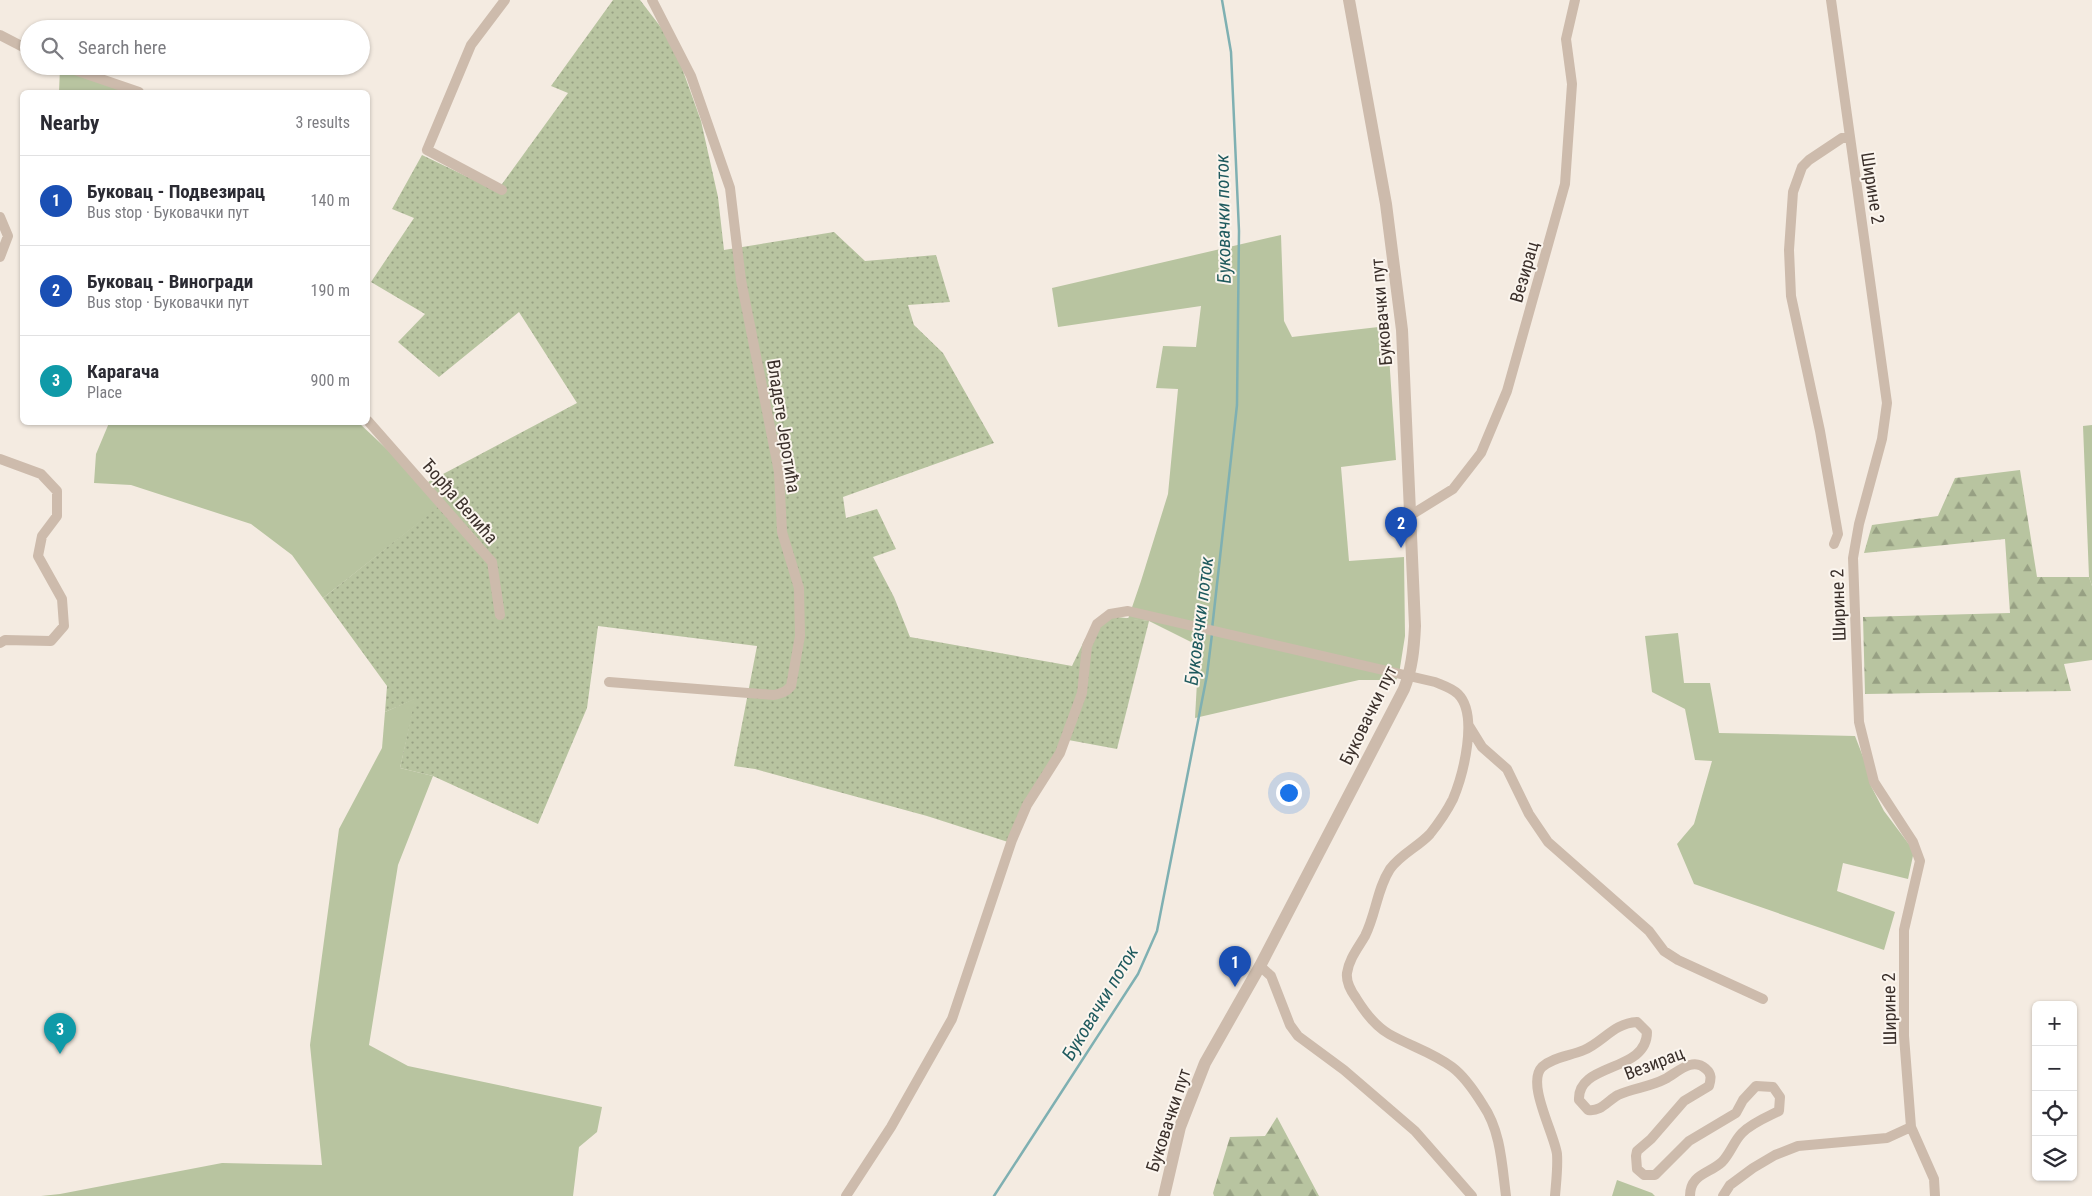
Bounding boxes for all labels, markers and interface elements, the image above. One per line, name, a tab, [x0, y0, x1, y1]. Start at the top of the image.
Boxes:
search box	[20, 20, 370, 75]
icon: search	[38, 34, 66, 62]
text: Search here	[78, 36, 166, 59]
text: Nearby	[40, 111, 99, 135]
text: 3 results	[295, 113, 350, 132]
street label: Ширине 2	[1857, 151, 1889, 226]
water label: Буковачки поток	[1210, 153, 1236, 284]
text: Буковац - Подвезирац	[87, 180, 265, 203]
text: 1	[52, 191, 60, 210]
text: 140 m	[311, 191, 350, 210]
text: Bus stop · Буковачки пут	[87, 203, 249, 222]
street label: Везирац	[1505, 239, 1543, 305]
street label: Буковачки пут	[1366, 257, 1396, 366]
text: Буковац - Виногради	[87, 270, 253, 293]
text: 2	[52, 281, 60, 300]
text: 190 m	[311, 281, 350, 300]
text: Bus stop · Буковачки пут	[87, 293, 249, 312]
street label: Владете Јеротића	[763, 358, 805, 494]
text: Карагача	[87, 360, 159, 383]
text: 3	[52, 371, 60, 390]
text: 900 m	[311, 371, 350, 390]
text: Place	[87, 383, 122, 402]
street label: Ђорђа Велића	[418, 454, 502, 548]
pin: 2	[1385, 507, 1417, 548]
water label: Буковачки поток	[1180, 554, 1218, 687]
street label: Ширине 2	[1826, 568, 1850, 642]
street label: Буковачки пут	[1335, 662, 1401, 768]
your location	[1276, 780, 1302, 806]
water label: Буковачки поток	[1057, 941, 1144, 1064]
pin: 1	[1219, 946, 1251, 987]
street label: Ширине 2	[1878, 972, 1900, 1045]
map controls	[2032, 1001, 2077, 1181]
button: +	[2032, 1001, 2077, 1046]
pin: 3	[44, 1013, 76, 1054]
street label: Везирац	[1621, 1042, 1687, 1084]
button: −	[2032, 1046, 2077, 1091]
street label: Буковачки пут	[1141, 1065, 1195, 1174]
button: locate	[2032, 1091, 2077, 1136]
button: layers	[2032, 1136, 2077, 1181]

